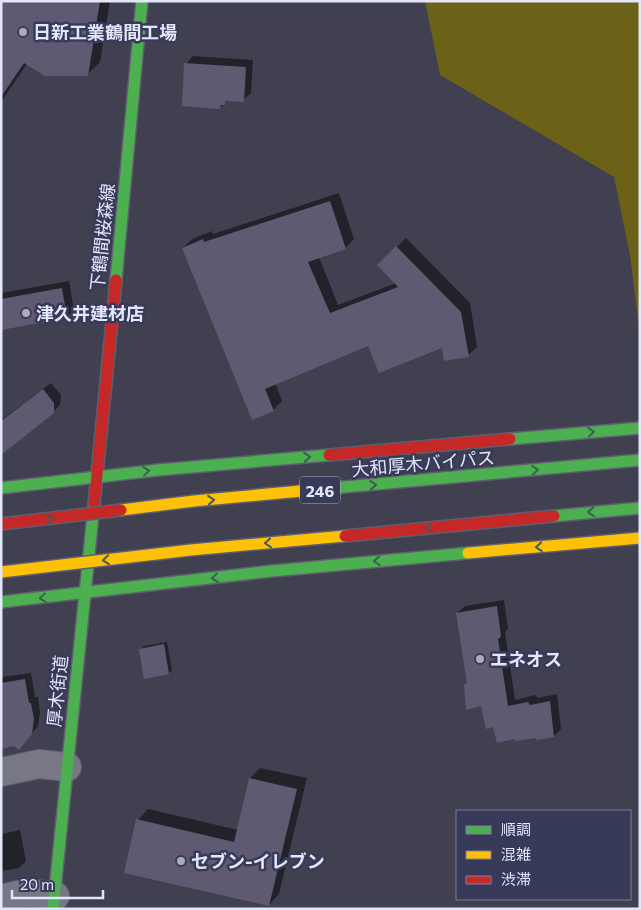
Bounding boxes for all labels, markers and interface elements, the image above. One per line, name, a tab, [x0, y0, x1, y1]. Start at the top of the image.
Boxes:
place label: 日新工業鶴間工場	[33, 21, 177, 43]
marker: 日新工業鶴間工場	[17, 26, 29, 38]
street label: 下鶴間桜森線	[85, 182, 119, 292]
place label: 津久井建材店	[36, 302, 144, 324]
marker: 津久井建材店	[20, 307, 32, 319]
one-way arrow	[588, 427, 596, 438]
street label: 大和厚木バイパス	[350, 446, 496, 480]
one-way arrow	[304, 451, 312, 462]
one-way arrow	[531, 465, 539, 476]
one-way arrow	[142, 466, 150, 477]
road number: 246	[300, 476, 340, 504]
one-way arrow	[369, 480, 377, 491]
one-way arrow	[207, 495, 215, 506]
one-way arrow	[587, 506, 595, 517]
one-way arrow	[46, 514, 54, 525]
one-way arrow	[425, 522, 433, 533]
one-way arrow	[263, 537, 271, 548]
one-way arrow	[535, 541, 543, 552]
one-way arrow	[102, 554, 110, 565]
one-way arrow	[373, 556, 381, 567]
one-way arrow	[211, 572, 219, 583]
one-way arrow	[39, 592, 47, 603]
place label: エネオス	[490, 648, 562, 670]
marker: エネオス	[474, 653, 486, 665]
street label: 厚木街道	[42, 654, 72, 728]
legend	[456, 810, 631, 900]
text: 順調	[501, 820, 531, 838]
text: 混雑	[501, 845, 531, 863]
place label: セブン-イレブン	[191, 850, 325, 872]
marker: セブン-イレブン	[175, 855, 187, 867]
scale bar	[12, 868, 104, 900]
text: 渋滞	[501, 870, 531, 888]
text: 20 m	[20, 875, 54, 893]

